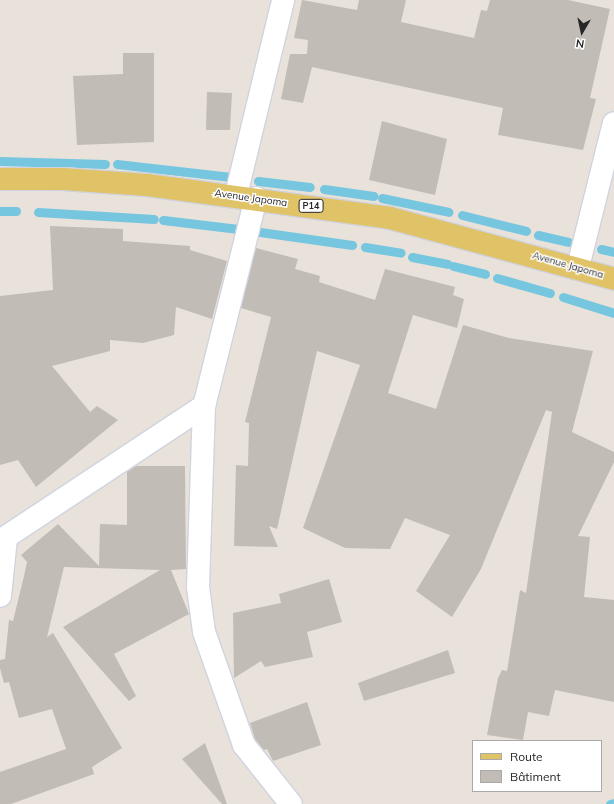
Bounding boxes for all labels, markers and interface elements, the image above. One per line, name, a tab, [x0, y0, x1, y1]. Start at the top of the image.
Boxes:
north arrow	[562, 12, 602, 52]
text: N	[575, 36, 585, 51]
street label: Avenue Japoma	[214, 187, 288, 209]
road number: P14	[298, 199, 324, 213]
street label: Avenue Japoma	[531, 249, 605, 281]
legend	[472, 740, 602, 792]
text: Route	[510, 749, 543, 764]
text: Bâtiment	[510, 769, 561, 784]

